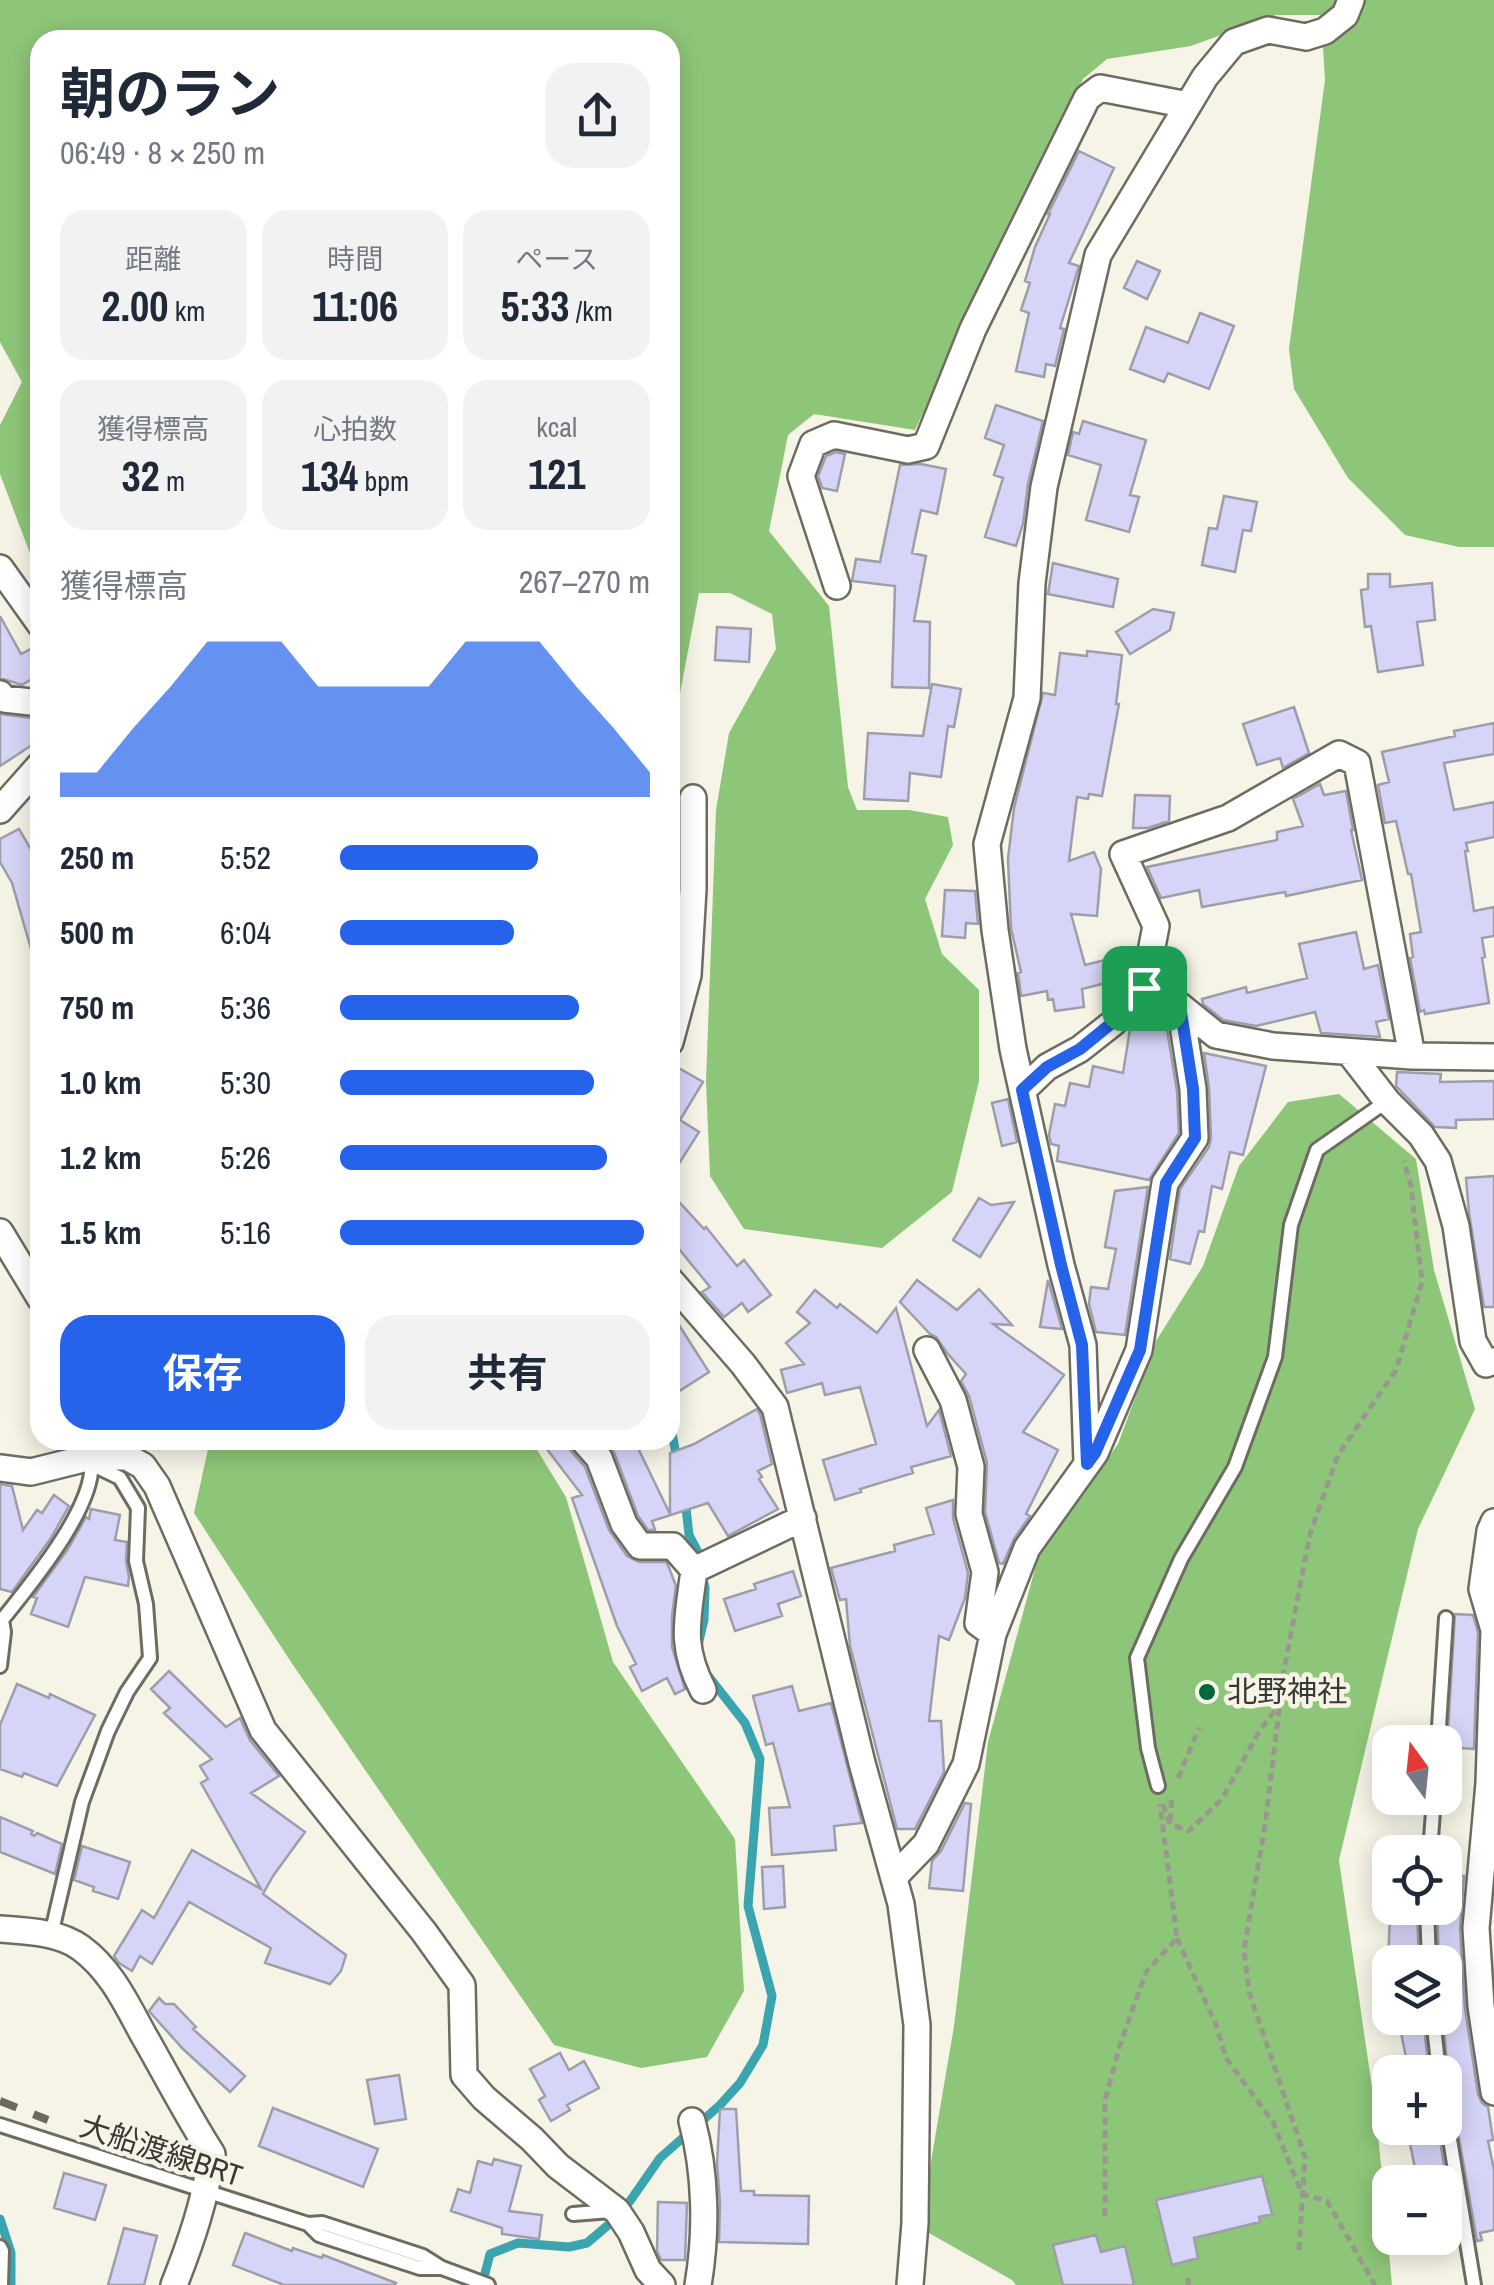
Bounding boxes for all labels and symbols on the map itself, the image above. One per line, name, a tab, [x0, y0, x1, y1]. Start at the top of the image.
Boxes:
pin	[1102, 946, 1187, 1031]
place label: 北野神社	[1227, 1671, 1347, 1711]
marker: 北野神社	[1196, 1681, 1218, 1703]
north arrow	[1372, 1725, 1462, 1815]
street label: 大船渡線BRT	[75, 2105, 248, 2195]

